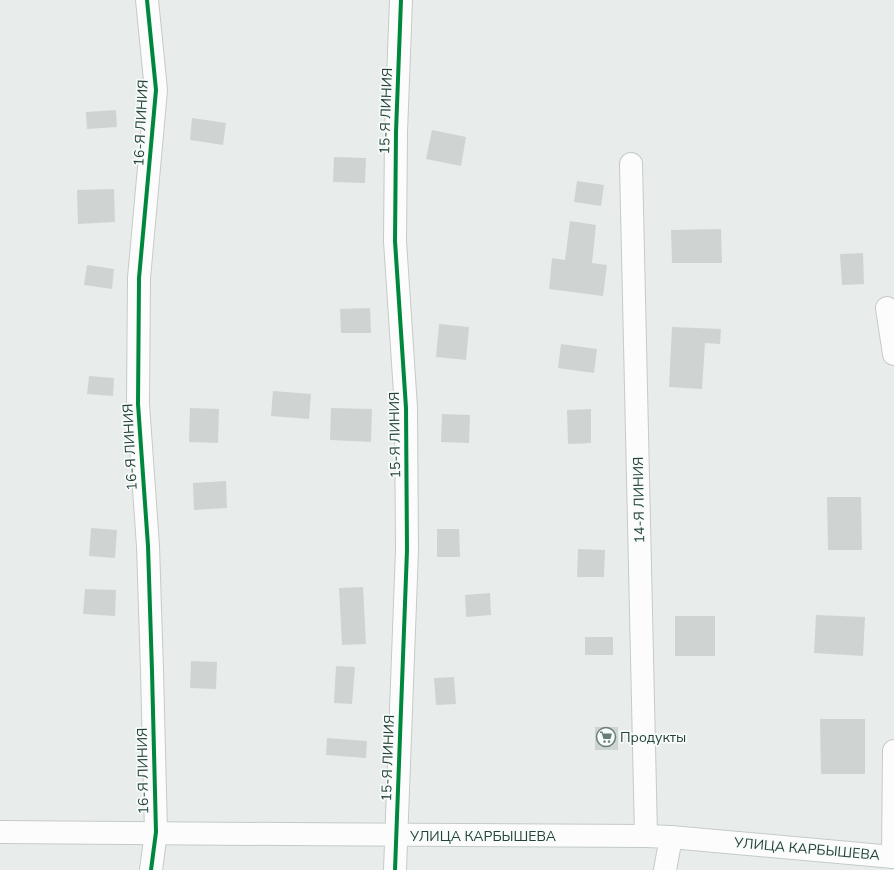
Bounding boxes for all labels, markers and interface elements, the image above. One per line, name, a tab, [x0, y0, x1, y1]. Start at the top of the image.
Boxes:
street label: 15-Я ЛИНИЯ	[375, 67, 397, 155]
street label: 16-Я ЛИНИЯ	[129, 79, 153, 167]
street label: 15-Я ЛИНИЯ	[385, 391, 405, 479]
street label: 16-Я ЛИНИЯ	[118, 403, 142, 491]
street label: 14-Я ЛИНИЯ	[629, 456, 649, 544]
street label: 15-Я ЛИНИЯ	[377, 714, 399, 802]
supermarket icon: Продукты	[595, 726, 617, 748]
street label: 16-Я ЛИНИЯ	[133, 727, 153, 815]
place label: Продукты	[620, 728, 686, 747]
street label: УЛИЦА КАРБЫШЕВА	[409, 827, 556, 846]
street label: УЛИЦА КАРБЫШЕВА	[732, 833, 881, 865]

